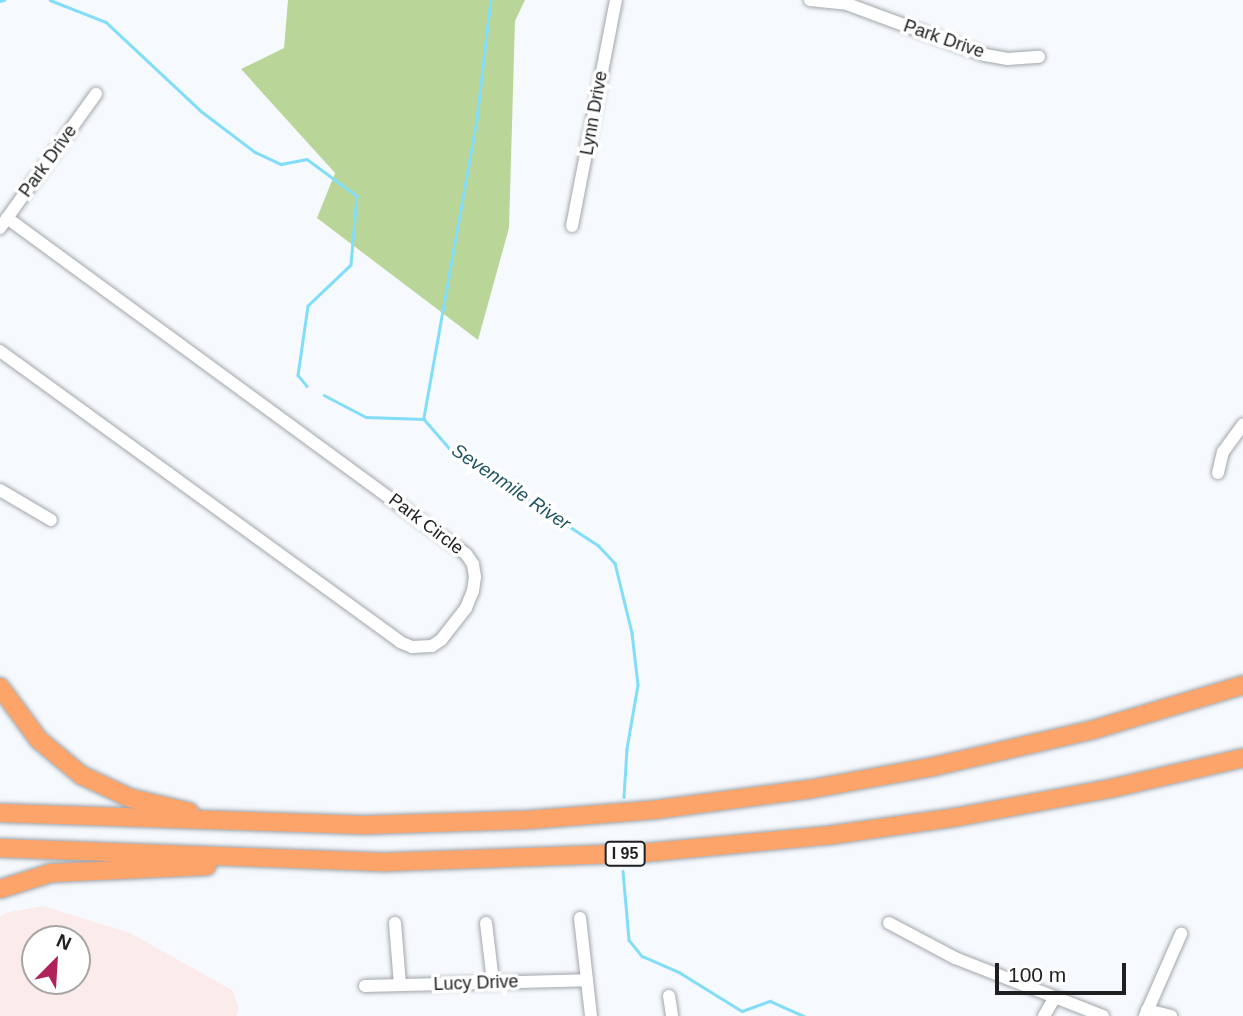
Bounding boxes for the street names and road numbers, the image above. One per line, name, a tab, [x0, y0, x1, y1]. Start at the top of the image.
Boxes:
street label: Park Drive	[901, 15, 987, 63]
street label: Lynn Drive	[576, 69, 612, 157]
street label: Park Drive	[15, 121, 81, 201]
street label: Park Circle	[384, 489, 468, 559]
road number: I 95	[604, 842, 646, 866]
street label: Lucy Drive	[433, 971, 519, 995]

